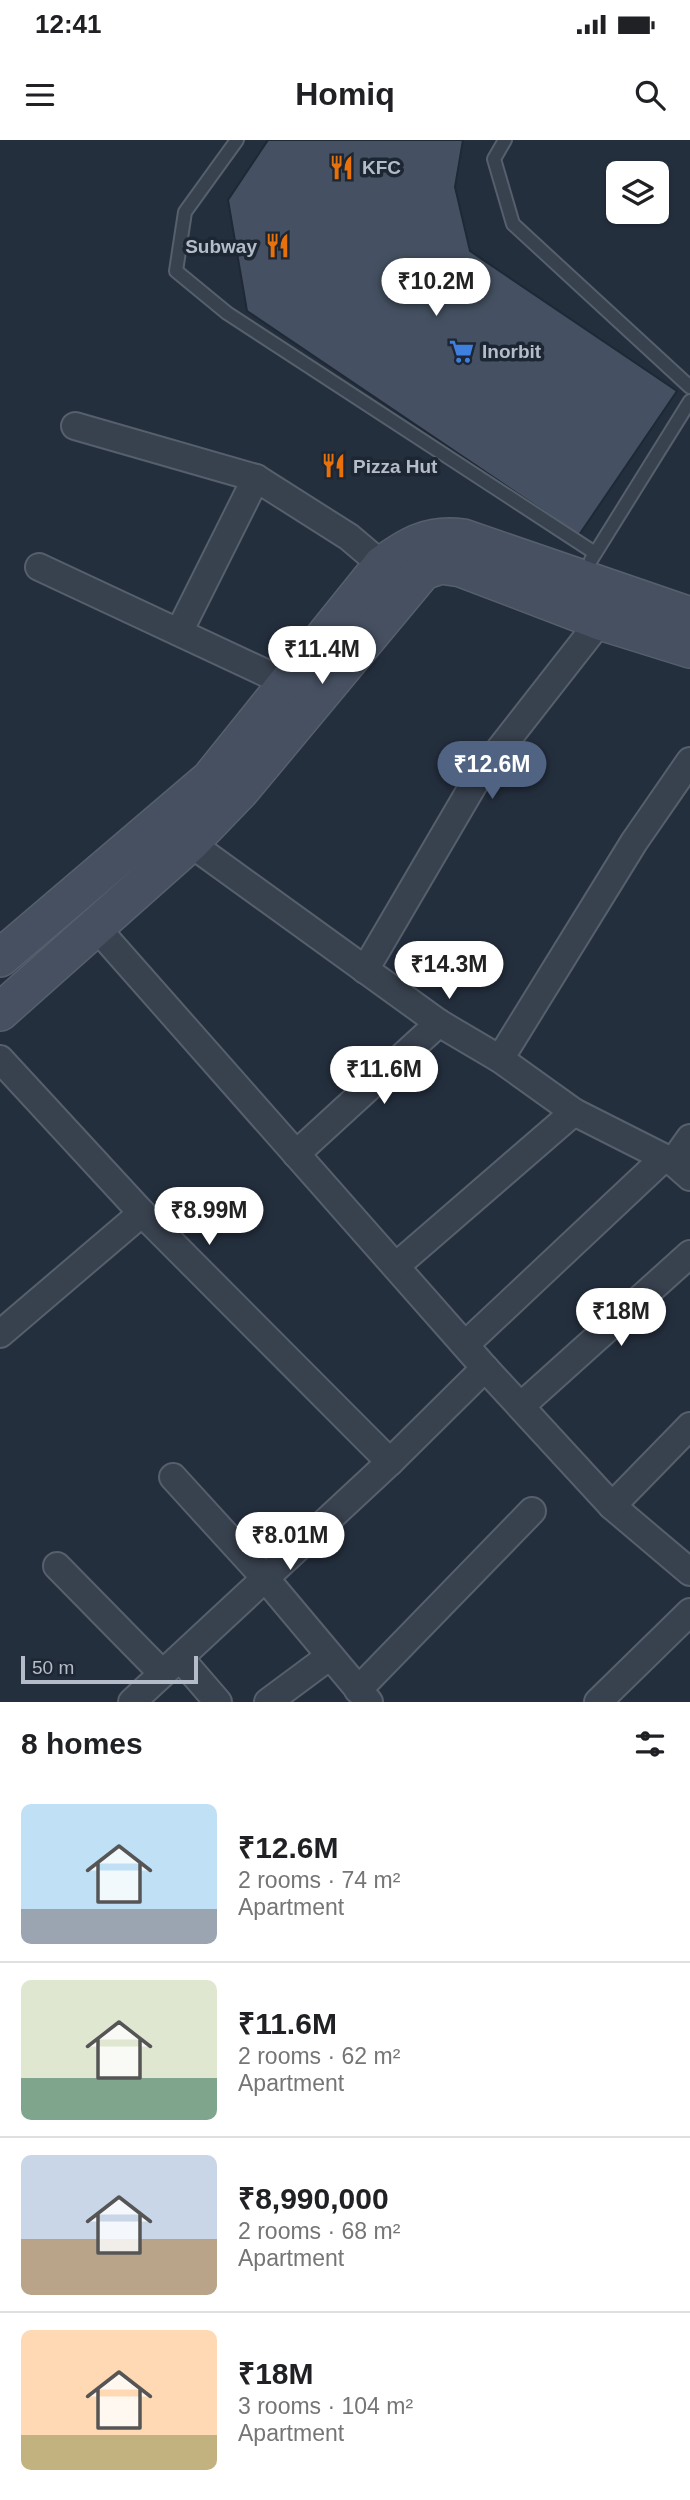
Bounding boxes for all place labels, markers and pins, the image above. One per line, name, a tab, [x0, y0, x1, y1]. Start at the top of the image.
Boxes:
restaurant icon: KFC	[328, 153, 356, 181]
place label: KFC	[362, 157, 401, 178]
restaurant icon: Subway	[263, 232, 291, 260]
place label: Subway	[185, 236, 257, 257]
pin: ₹10.2M	[379, 258, 493, 318]
supermarket icon: Inorbit	[448, 337, 476, 365]
place label: Inorbit	[482, 341, 542, 362]
restaurant icon: Pizza Hut	[319, 452, 347, 480]
place label: Pizza Hut	[353, 456, 438, 477]
pin: ₹11.4M	[265, 626, 379, 686]
pin: ₹12.6M	[435, 742, 549, 801]
pin: ₹14.3M	[392, 942, 506, 1001]
pin: ₹11.6M	[327, 1046, 441, 1106]
pin: ₹8.99M	[152, 1188, 266, 1247]
pin: ₹18M	[580, 1288, 662, 1348]
pin: ₹8.01M	[233, 1512, 347, 1572]

